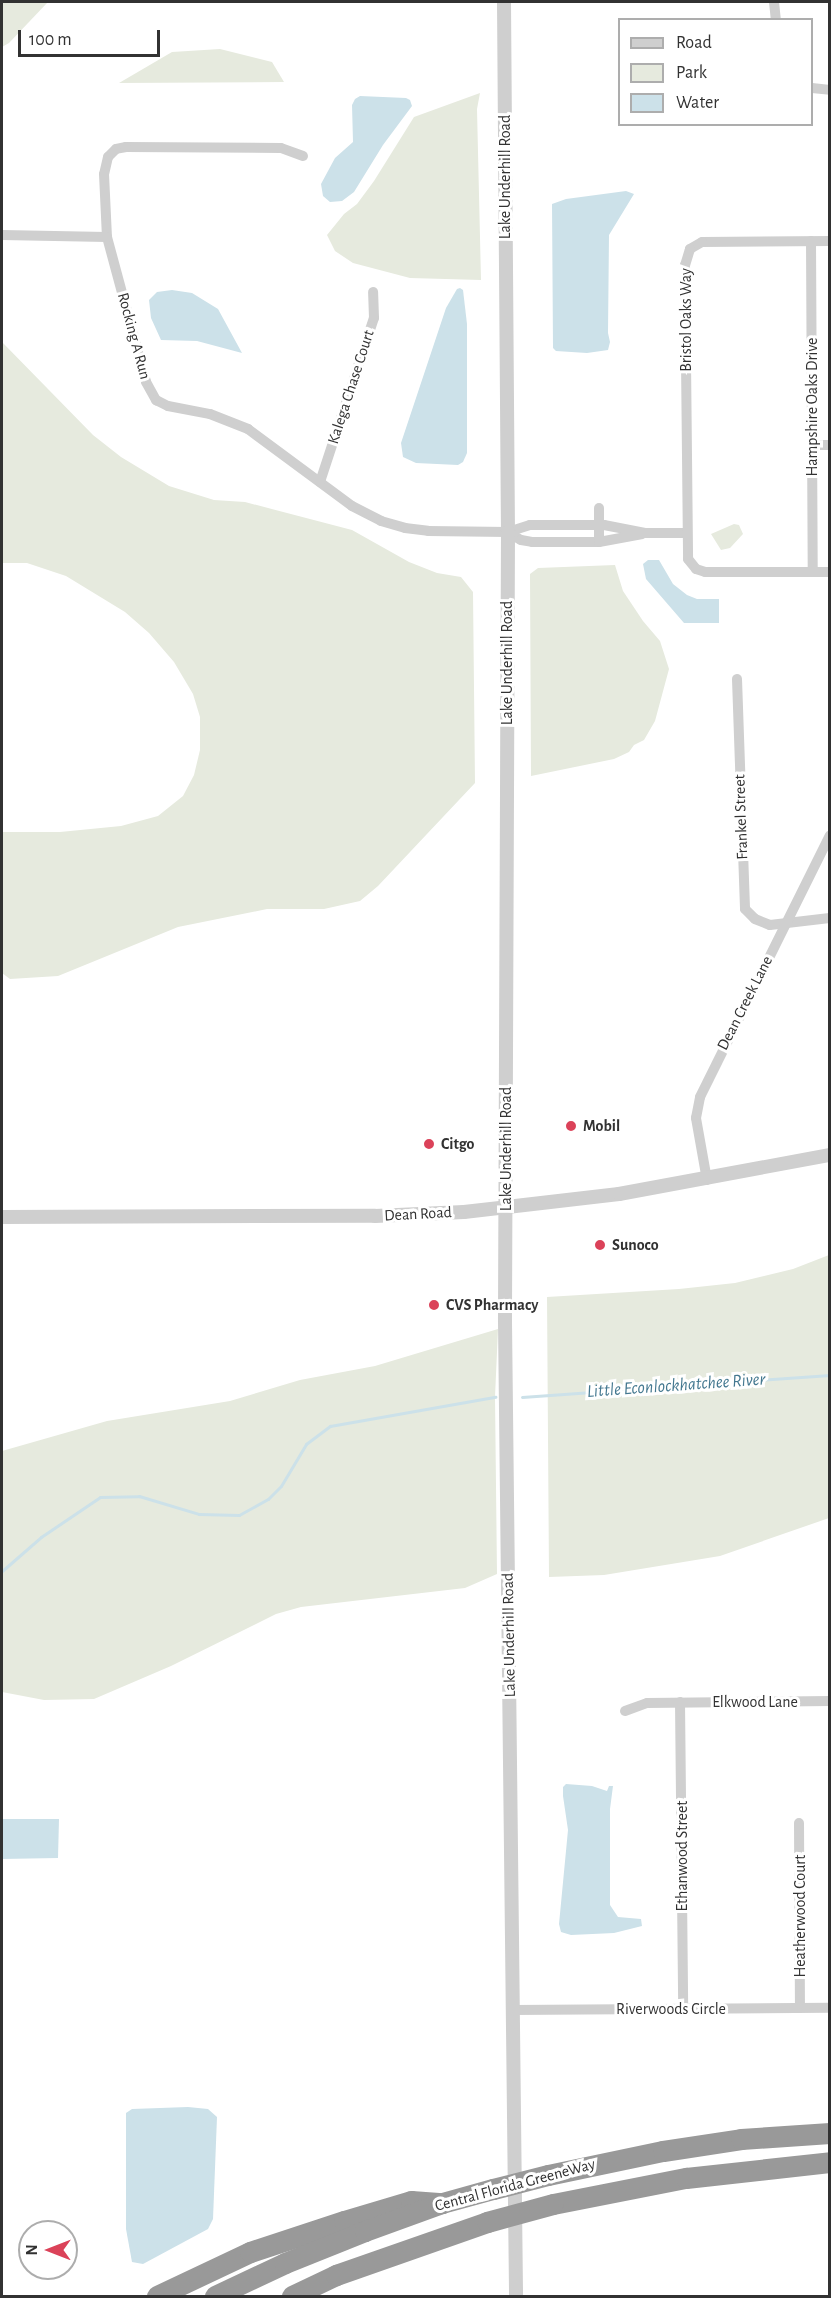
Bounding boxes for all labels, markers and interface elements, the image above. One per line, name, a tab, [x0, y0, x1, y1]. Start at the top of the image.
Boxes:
scale bar	[21, 18, 164, 56]
legend	[618, 18, 813, 126]
text: 100 m	[29, 31, 72, 49]
text: Road	[676, 34, 712, 52]
text: Park	[676, 64, 707, 82]
text: Water	[676, 94, 719, 112]
street label: Lake Underhill Road	[495, 115, 515, 239]
street label: Bristol Oaks Way	[676, 268, 696, 372]
street label: Rocking A Run	[113, 291, 155, 381]
street label: Kalega Chase Court	[324, 328, 378, 446]
street label: Hampshire Oaks Drive	[802, 338, 822, 476]
street label: Lake Underhill Road	[497, 601, 517, 725]
street label: Frankel Street	[730, 774, 752, 860]
street label: Dean Creek Lane	[713, 953, 777, 1053]
street label: Lake Underhill Road	[496, 1087, 516, 1211]
place label: Mobil	[583, 1116, 620, 1136]
marker: Mobil	[564, 1119, 578, 1133]
place label: Citgo	[441, 1134, 475, 1154]
marker: Citgo	[422, 1137, 436, 1151]
street label: Dean Road	[384, 1203, 452, 1225]
place label: Sunoco	[612, 1235, 659, 1255]
marker: Sunoco	[593, 1238, 607, 1252]
place label: CVS Pharmacy	[446, 1295, 538, 1315]
marker: CVS Pharmacy	[427, 1298, 441, 1312]
water label: Little Econlockhatchee River	[586, 1369, 766, 1403]
street label: Lake Underhill Road	[498, 1573, 520, 1697]
street label: Elkwood Lane	[712, 1692, 798, 1712]
street label: Ethanwood Street	[672, 1801, 692, 1911]
street label: Heatherwood Court	[790, 1855, 810, 1977]
street label: Riverwoods Circle	[616, 1999, 726, 2019]
street label: Central Florida GreeneWay	[433, 2154, 597, 2216]
north arrow	[18, 2220, 78, 2280]
text: N	[24, 2244, 40, 2256]

